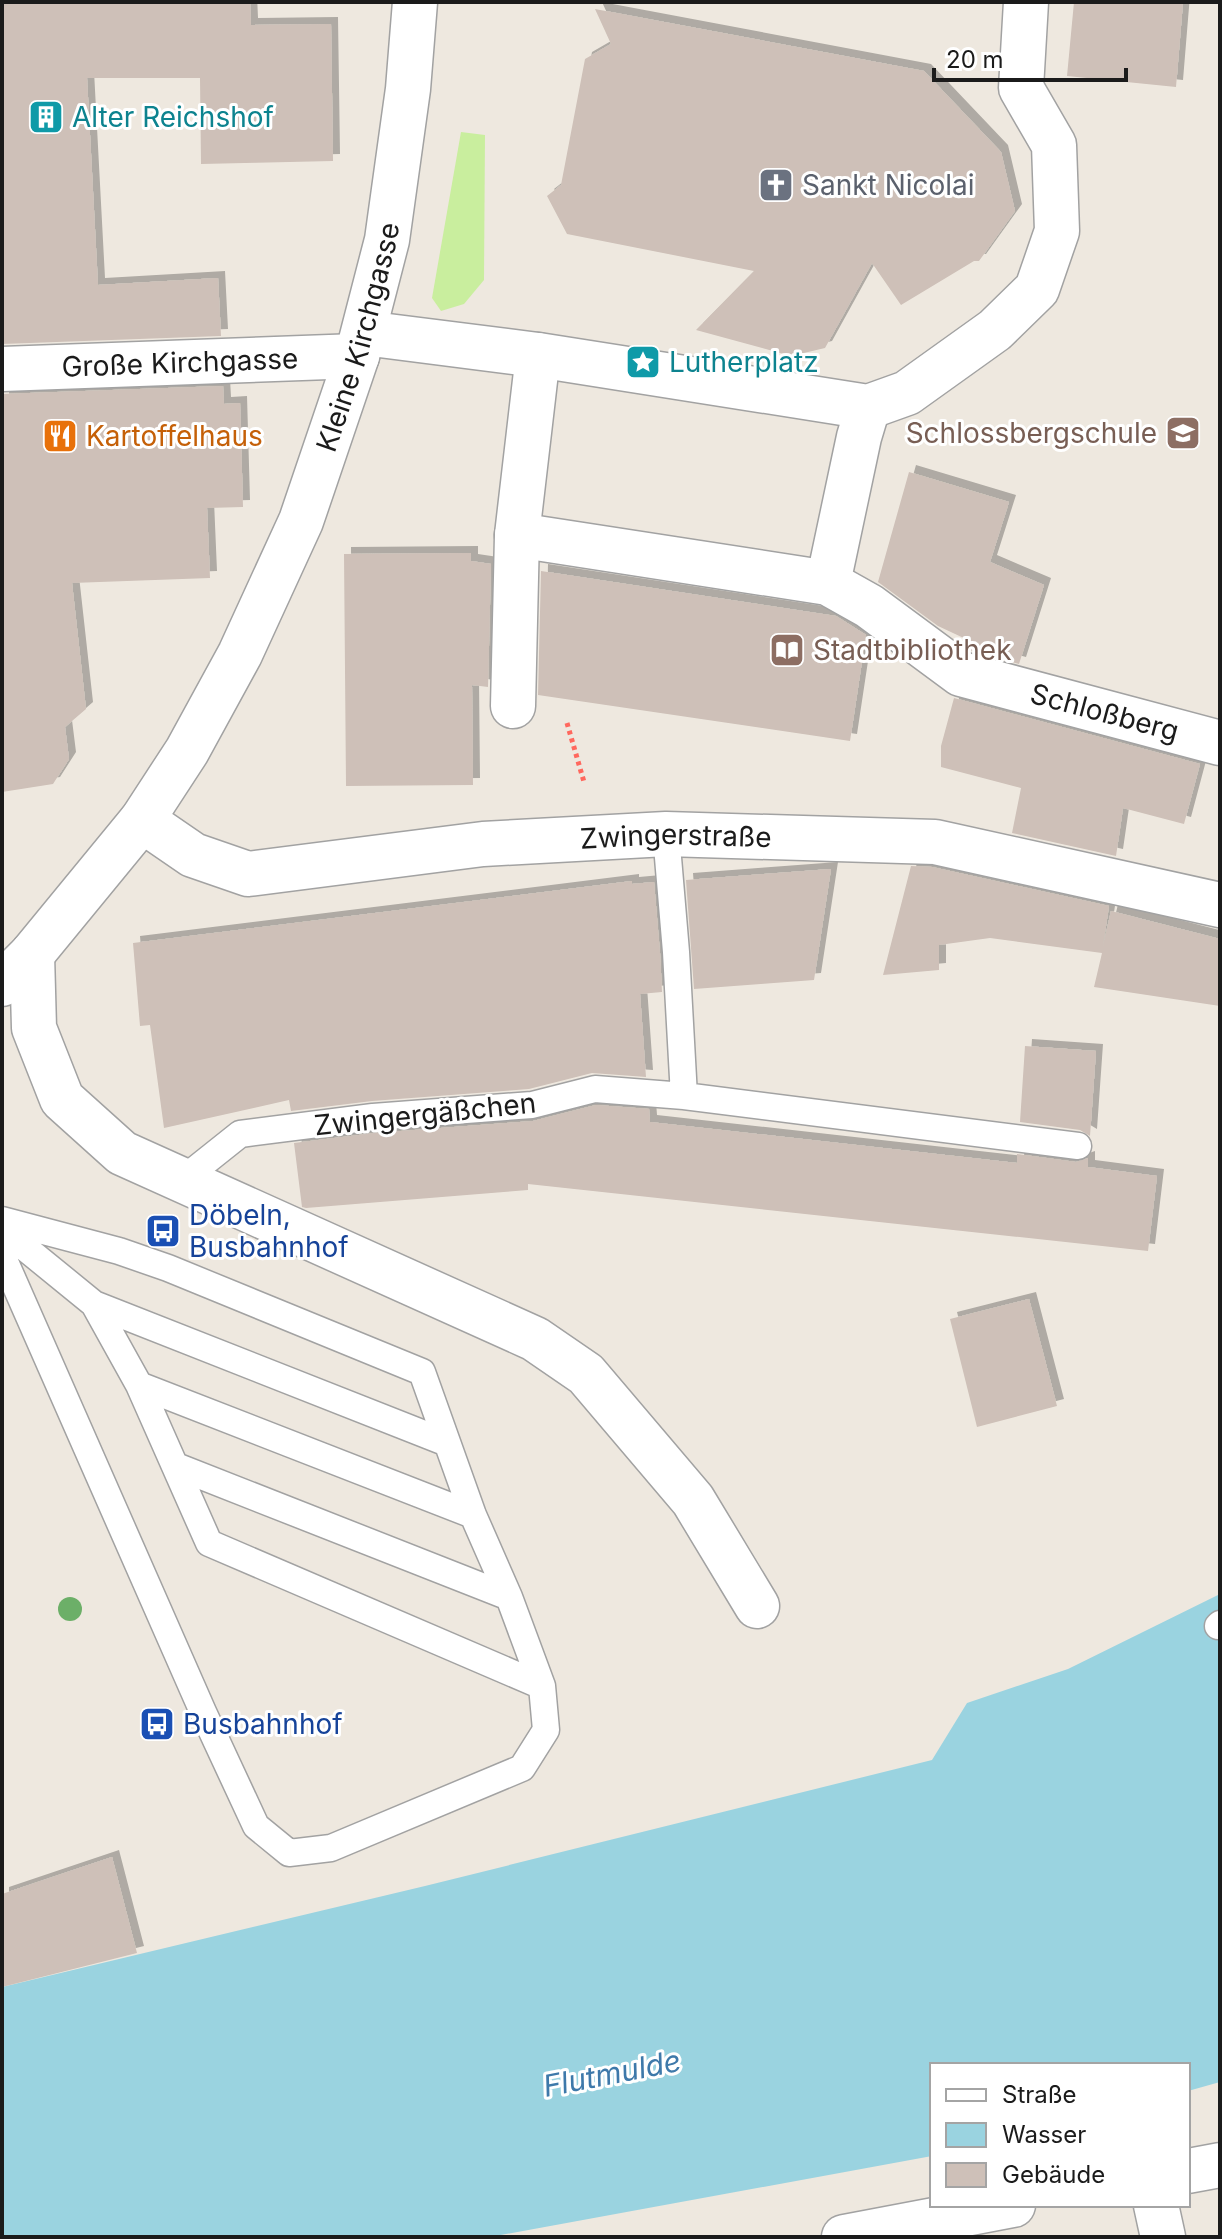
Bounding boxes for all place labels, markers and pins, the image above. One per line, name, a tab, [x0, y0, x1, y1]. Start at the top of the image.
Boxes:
building icon: Alter Reichshof	[27, 98, 65, 136]
place label: Alter Reichshof	[72, 100, 274, 134]
church icon: Sankt Nicolai	[757, 166, 795, 204]
place label: Sankt Nicolai	[802, 168, 975, 202]
place icon: Lutherplatz	[624, 343, 662, 381]
place label: Lutherplatz	[669, 345, 819, 379]
school or university icon: Schlossbergschule	[1164, 414, 1202, 452]
place label: Schlossbergschule	[906, 416, 1157, 450]
restaurant icon: Kartoffelhaus	[41, 417, 79, 455]
place label: Kartoffelhaus	[86, 419, 263, 453]
library icon: Stadtbibliothek	[768, 631, 806, 669]
place label: Stadtbibliothek	[813, 633, 1012, 667]
place label: Döbeln, Busbahnhof	[189, 1198, 349, 1264]
bus stop icon: Döbeln, Busbahnhof	[144, 1212, 182, 1250]
bus stop icon: Busbahnhof	[138, 1705, 176, 1743]
place label: Busbahnhof	[183, 1707, 343, 1741]

